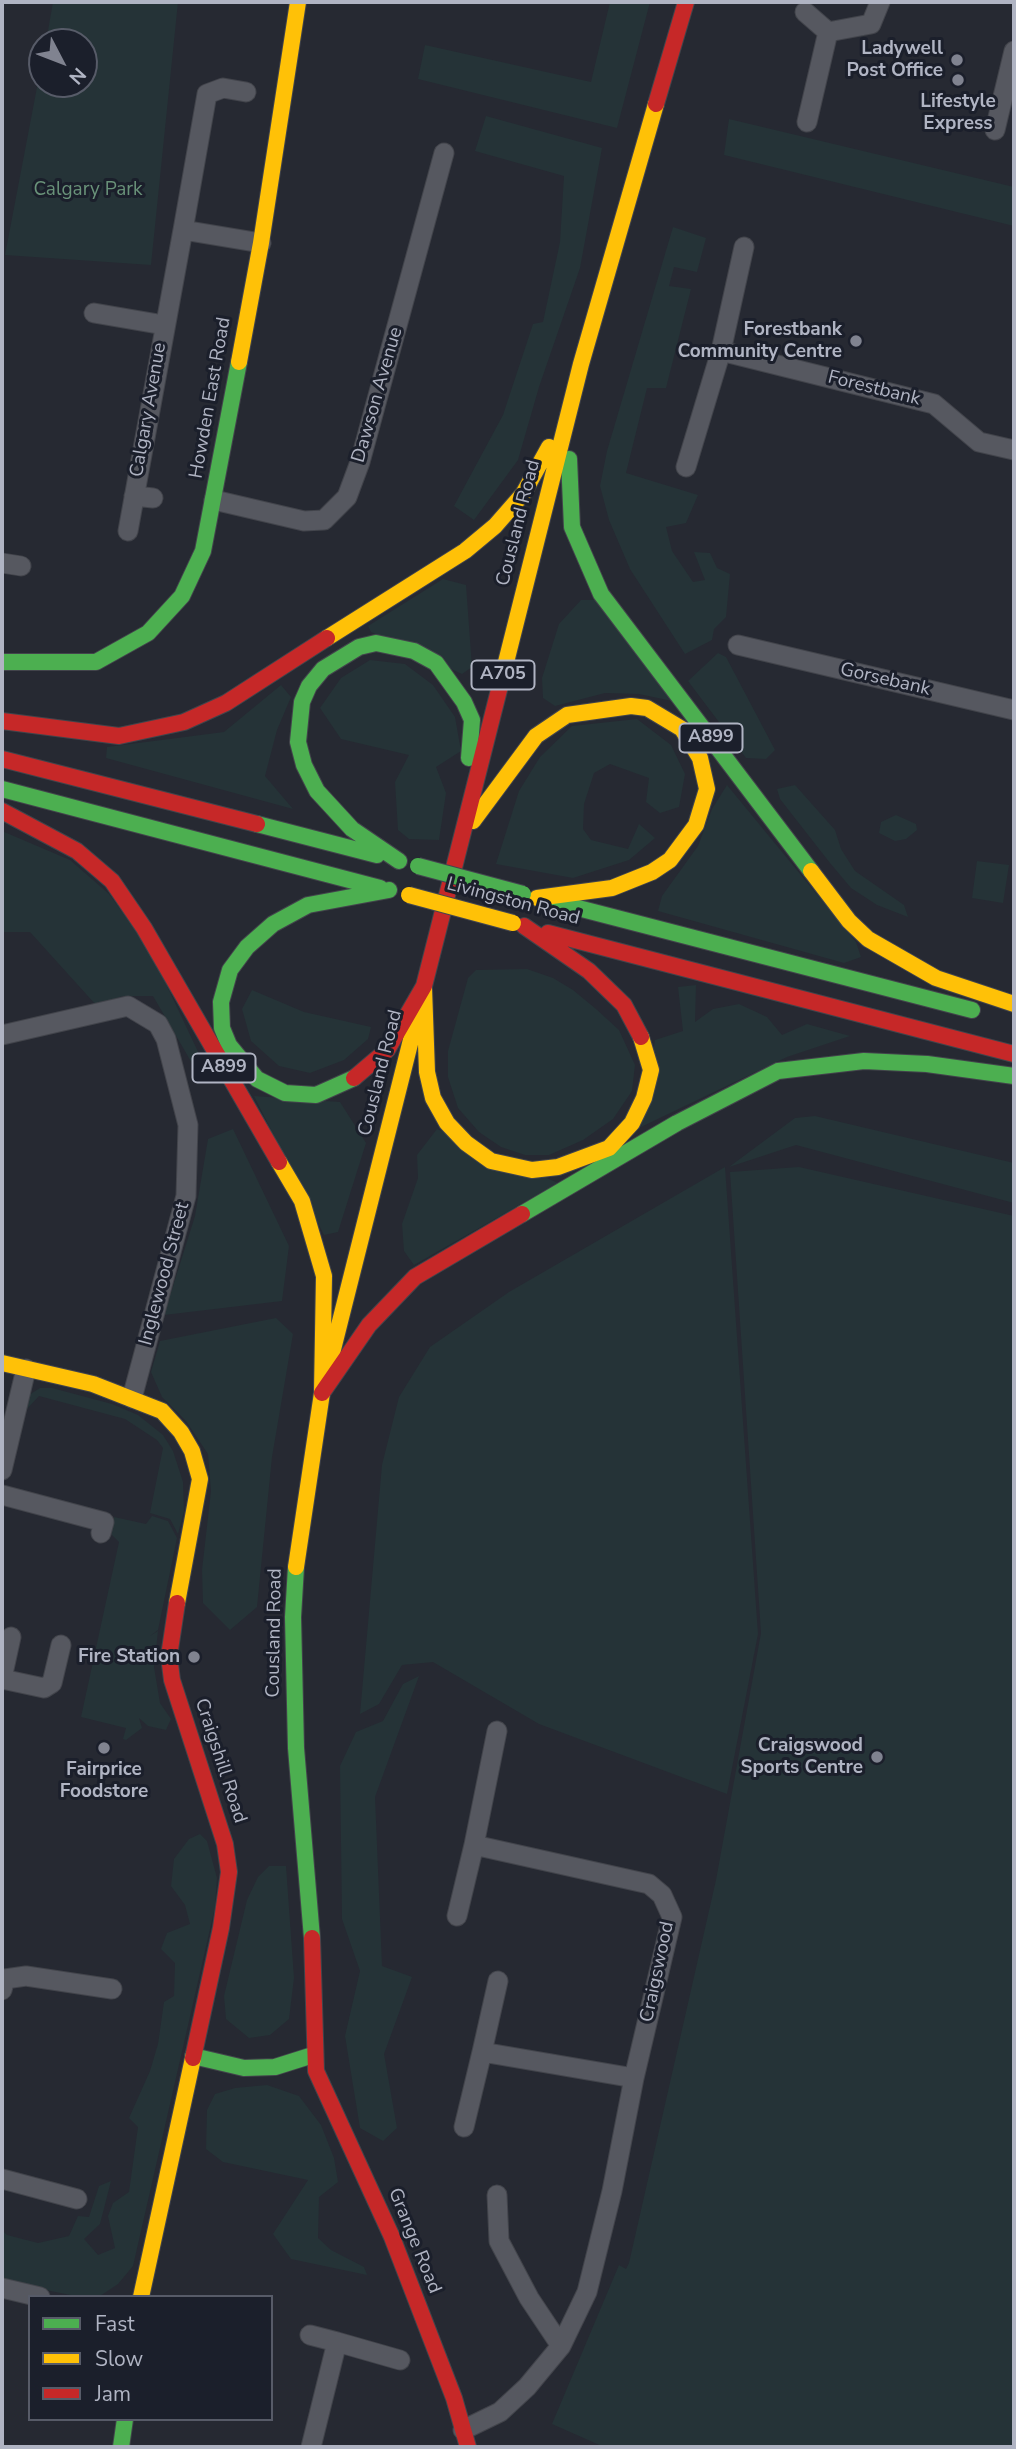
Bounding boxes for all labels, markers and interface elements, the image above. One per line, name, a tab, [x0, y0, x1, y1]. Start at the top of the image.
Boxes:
north arrow	[28, 28, 98, 98]
place label: Ladywell Post Office	[846, 38, 943, 82]
marker: Ladywell Post Office	[949, 52, 965, 68]
text: N	[63, 62, 92, 90]
marker: Lifestyle Express	[950, 72, 966, 88]
place label: Lifestyle Express	[920, 91, 996, 135]
park label: Calgary Park	[33, 179, 143, 201]
street label: Howden East Road	[186, 316, 236, 480]
place label: Forestbank Community Centre	[677, 319, 842, 363]
street label: Dawson Avenue	[348, 325, 408, 465]
marker: Forestbank Community Centre	[848, 333, 864, 349]
street label: Calgary Avenue	[126, 341, 172, 479]
street label: Forestbank	[825, 367, 923, 411]
street label: Cousland Road	[492, 458, 546, 588]
street label: Gorsebank	[838, 659, 932, 701]
road number: A705	[472, 660, 534, 690]
road number: A899	[680, 724, 742, 752]
street label: Livingston Road	[444, 873, 582, 931]
street label: Cousland Road	[354, 1008, 408, 1138]
road number: A899	[192, 1054, 256, 1083]
street label: Inglewood Street	[135, 1200, 195, 1348]
street label: Cousland Road	[262, 1568, 288, 1698]
place label: Fire Station	[78, 1646, 180, 1668]
marker: Fire Station	[186, 1649, 202, 1665]
street label: Craigshill Road	[189, 1696, 251, 1826]
place label: Craigswood Sports Centre	[740, 1735, 863, 1779]
marker: Fairprice Foodstore	[96, 1740, 112, 1756]
marker: Craigswood Sports Centre	[869, 1749, 885, 1765]
place label: Fairprice Foodstore	[60, 1759, 148, 1803]
street label: Craigswood	[636, 1920, 680, 2024]
street label: Grange Road	[383, 2185, 445, 2297]
legend	[28, 2295, 273, 2421]
text: Fast	[95, 2310, 135, 2338]
text: Slow	[95, 2345, 143, 2373]
text: Jam	[95, 2380, 131, 2408]

